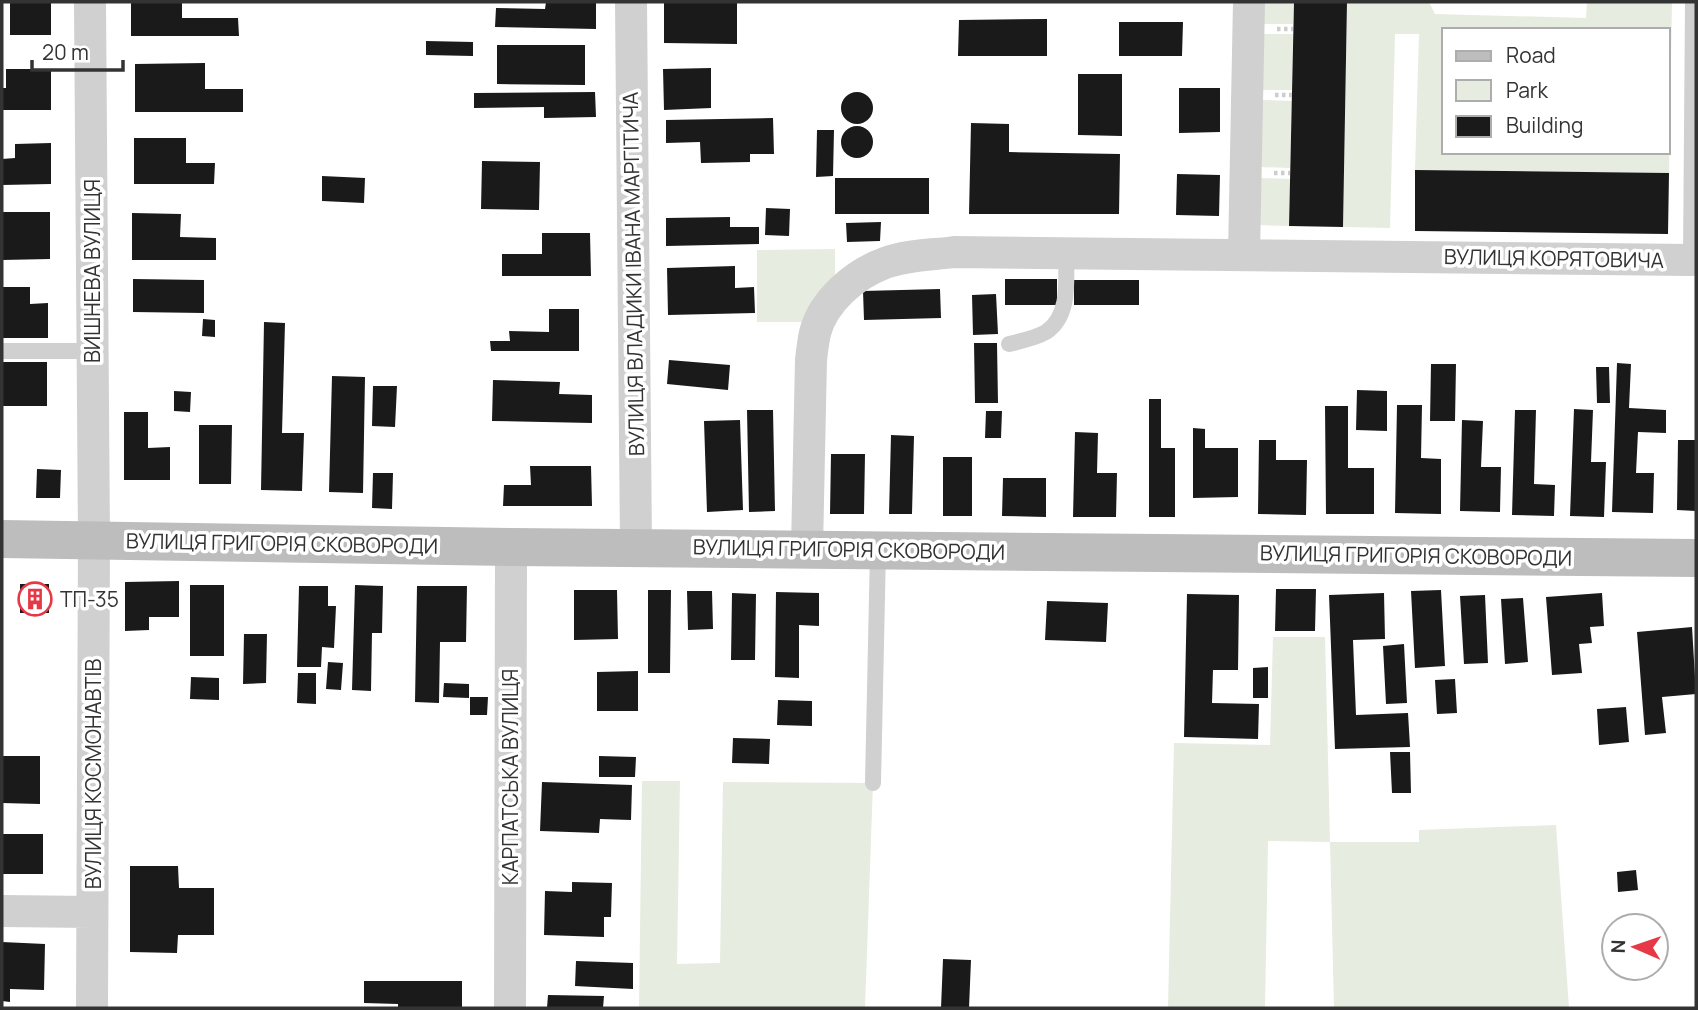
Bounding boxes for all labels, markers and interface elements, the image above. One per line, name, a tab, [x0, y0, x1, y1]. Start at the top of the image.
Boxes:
scale bar	[32, 28, 122, 72]
legend	[1442, 28, 1670, 154]
text: 20 m	[42, 38, 89, 66]
text: Road	[1506, 41, 1556, 69]
text: Park	[1506, 76, 1548, 104]
street label: ВУЛИЦЯ ВЛАДИКИ ІВАНА МАРГІТИЧА	[616, 92, 650, 456]
text: Building	[1506, 111, 1583, 139]
street label: ВИШНЕВА ВУЛИЦЯ	[78, 179, 106, 363]
street label: ВУЛИЦЯ КОРЯТОВИЧА	[1444, 242, 1664, 274]
street label: ВУЛИЦЯ ГРИГОРІЯ СКОВОРОДИ	[126, 526, 438, 560]
street label: ВУЛИЦЯ ГРИГОРІЯ СКОВОРОДИ	[693, 532, 1005, 566]
street label: ВУЛИЦЯ ГРИГОРІЯ СКОВОРОДИ	[1260, 538, 1572, 572]
building icon: ТП-35	[16, 580, 54, 618]
place label: ТП-35	[60, 585, 119, 613]
street label: ВУЛИЦЯ КОСМОНАВТІВ	[79, 659, 107, 889]
street label: КАРПАТСЬКА ВУЛИЦЯ	[496, 669, 524, 885]
north arrow	[1600, 912, 1670, 982]
text: N	[1605, 939, 1631, 954]

